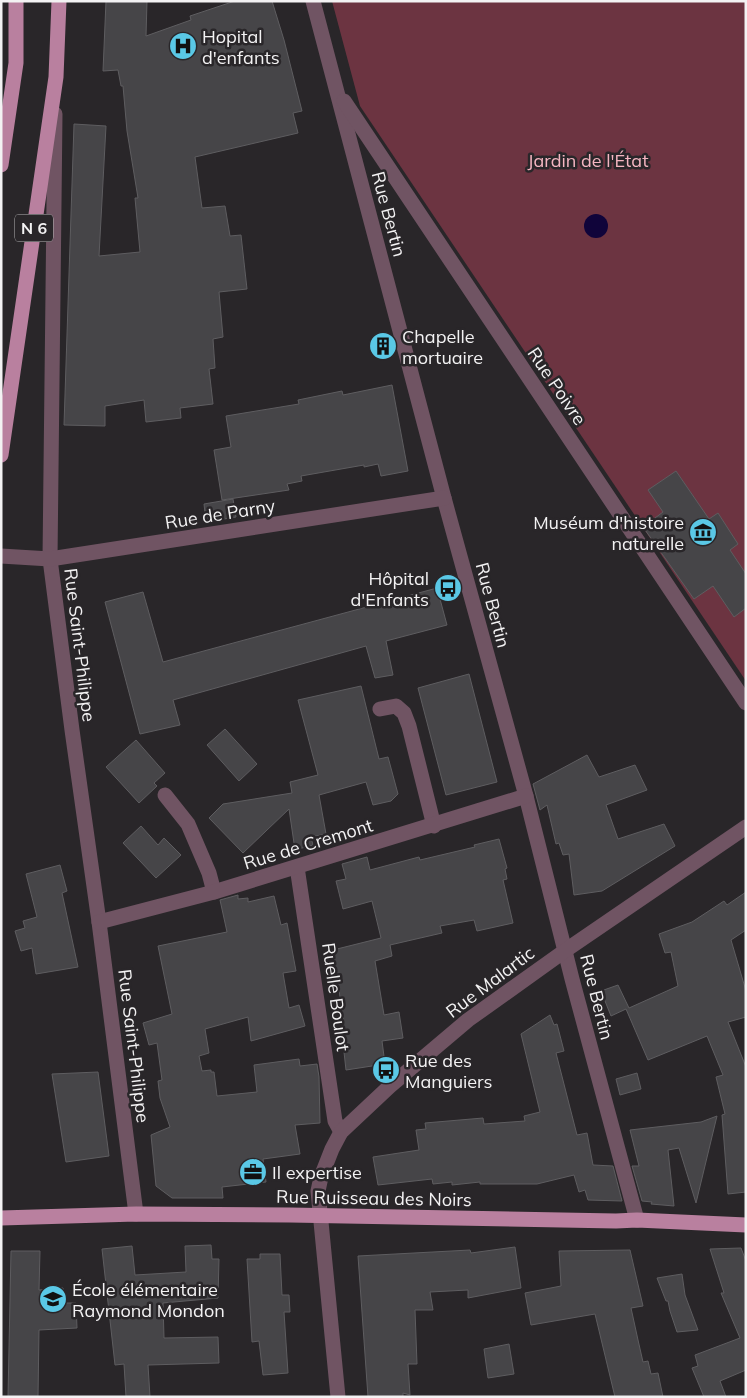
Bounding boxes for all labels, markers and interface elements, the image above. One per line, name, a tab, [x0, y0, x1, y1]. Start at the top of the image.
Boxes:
place label: Hopital d'enfants	[202, 25, 280, 69]
hospital icon: Hopital d'enfants	[168, 31, 198, 61]
park label: Jardin de l'État	[528, 149, 648, 172]
street label: Rue Bertin	[367, 169, 411, 259]
road number: N 6	[15, 214, 53, 242]
place label: Chapelle mortuaire	[402, 325, 483, 369]
building icon: Chapelle mortuaire	[368, 331, 398, 361]
street label: Rue Poivre	[523, 343, 591, 429]
street label: Rue de Parny	[163, 494, 277, 534]
place label: Muséum d'histoire naturelle	[533, 511, 684, 555]
museum icon: Muséum d'histoire naturelle	[688, 517, 718, 547]
street label: Rue Bertin	[471, 560, 515, 650]
street label: Rue Saint-Philippe	[59, 567, 101, 723]
place label: Hôpital d'Enfants	[351, 567, 429, 611]
bus stop icon: Hôpital d'Enfants	[433, 573, 463, 603]
street label: Rue de Cremont	[241, 813, 375, 875]
street label: Ruelle Boulot	[317, 941, 355, 1053]
street label: Rue Malartic	[441, 941, 539, 1023]
street label: Rue Bertin	[575, 952, 619, 1042]
street label: Rue Saint-Philippe	[113, 968, 155, 1124]
place label: Rue des Manguiers	[405, 1049, 493, 1093]
bus stop icon: Rue des Manguiers	[371, 1055, 401, 1085]
office icon: Il expertise	[238, 1157, 268, 1187]
place label: Il expertise	[272, 1161, 362, 1184]
street label: Rue Ruisseau des Noirs	[276, 1185, 472, 1211]
place label: École élémentaire Raymond Mondon	[72, 1278, 225, 1322]
school or university icon: École élémentaire Raymond Mondon	[38, 1284, 68, 1314]

